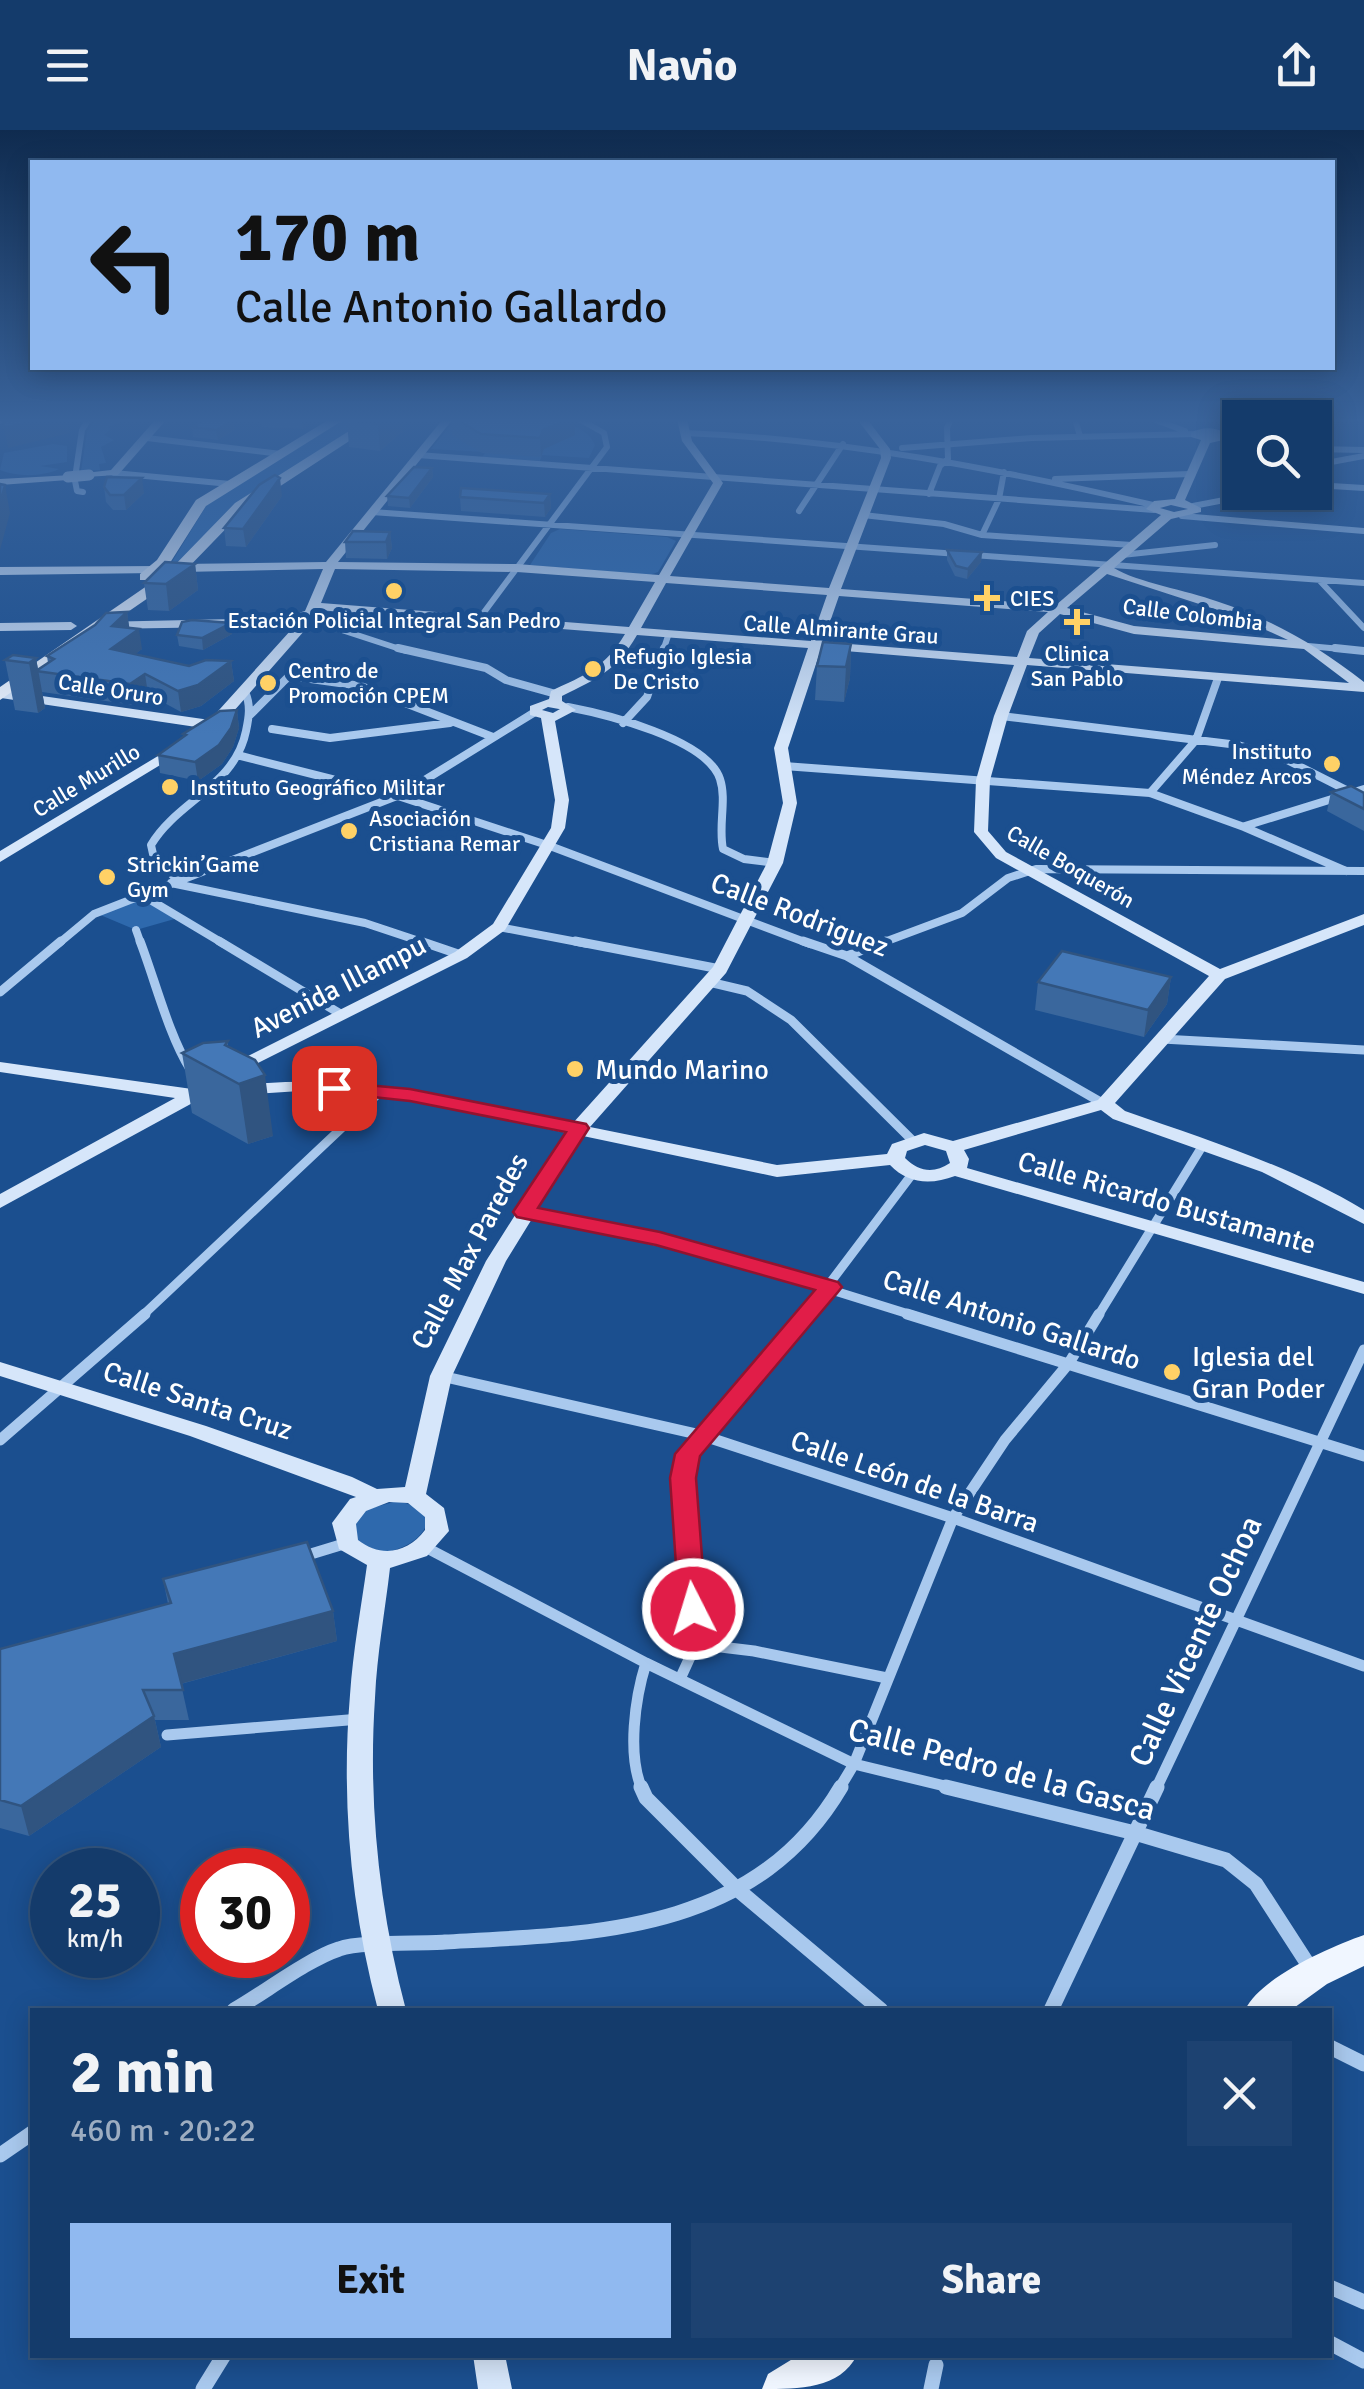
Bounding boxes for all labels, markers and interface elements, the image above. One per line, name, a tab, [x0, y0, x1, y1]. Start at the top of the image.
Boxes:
icon: menu	[40, 38, 95, 93]
text: Navio	[626, 38, 738, 93]
icon: share	[1269, 38, 1324, 93]
text: 170 m	[235, 194, 420, 280]
icon: left	[70, 200, 200, 330]
text: Calle Antonio Gallardo	[235, 280, 667, 335]
map controls	[1222, 400, 1332, 510]
button: search	[1222, 400, 1332, 510]
marker: Estación Policial Integral San Pedro	[383, 580, 405, 602]
marker: CIES	[974, 585, 1000, 611]
place label: CIES	[1010, 585, 1054, 612]
street label: Calle Colombia	[1121, 592, 1265, 636]
place label: Estación Policial Integral San Pedro	[227, 607, 561, 634]
street label: Calle Almirante Grau	[743, 609, 939, 650]
marker: Clinica San Pablo	[1064, 609, 1090, 635]
place label: Clinica San Pablo	[1031, 640, 1123, 692]
place label: Refugio Iglesia De Cristo	[613, 643, 752, 695]
place label: Centro de Promoción CPEM	[288, 657, 449, 709]
marker: Refugio Iglesia De Cristo	[582, 658, 604, 680]
street label: Calle Oruro	[56, 668, 166, 711]
marker: Centro de Promoción CPEM	[257, 672, 279, 694]
street label: Calle Murillo	[28, 738, 145, 823]
place label: Instituto Méndez Arcos	[1181, 738, 1312, 790]
marker: Instituto Méndez Arcos	[1321, 753, 1343, 775]
place label: Instituto Geográfico Militar	[190, 774, 445, 801]
marker: Instituto Geográfico Militar	[159, 776, 181, 798]
place label: Asociación Cristiana Remar	[369, 805, 520, 857]
street label: Calle Boquerón	[1002, 819, 1139, 914]
marker: Asociación Cristiana Remar	[338, 820, 360, 842]
place label: Strickin’Game Gym	[127, 851, 259, 903]
street label: Calle Rodriguez	[706, 865, 893, 964]
marker: Strickin’Game Gym	[96, 866, 118, 888]
street label: Avenida Illampu	[245, 928, 432, 1046]
pin	[292, 1046, 377, 1131]
place label: Mundo Marino	[595, 1053, 769, 1087]
marker: Mundo Marino	[564, 1058, 586, 1080]
icon: arrive	[307, 1061, 362, 1116]
street label: Calle Ricardo Bustamante	[1014, 1144, 1320, 1262]
street label: Calle Max Paredes	[404, 1148, 536, 1355]
street label: Calle Antonio Gallardo	[878, 1262, 1145, 1378]
place label: Iglesia del Gran Poder	[1192, 1340, 1325, 1406]
street label: Calle Santa Cruz	[99, 1354, 297, 1448]
marker: Iglesia del Gran Poder	[1161, 1361, 1183, 1383]
street label: Calle León de la Barra	[786, 1424, 1043, 1540]
street label: Calle Vicente Ochoa	[1120, 1510, 1271, 1773]
position arrow	[641, 1557, 745, 1661]
street label: Calle Pedro de la Gasca	[844, 1710, 1160, 1829]
speed limit sign: 30	[180, 1848, 310, 1978]
text: 25	[68, 1870, 122, 1932]
text: km/h	[67, 1923, 123, 1954]
text: 2 min	[70, 2036, 215, 2110]
button: close	[1187, 2041, 1292, 2146]
text: 460 m · 20:22	[70, 2111, 256, 2150]
button: Exit	[70, 2223, 671, 2338]
button: Share	[691, 2223, 1292, 2338]

